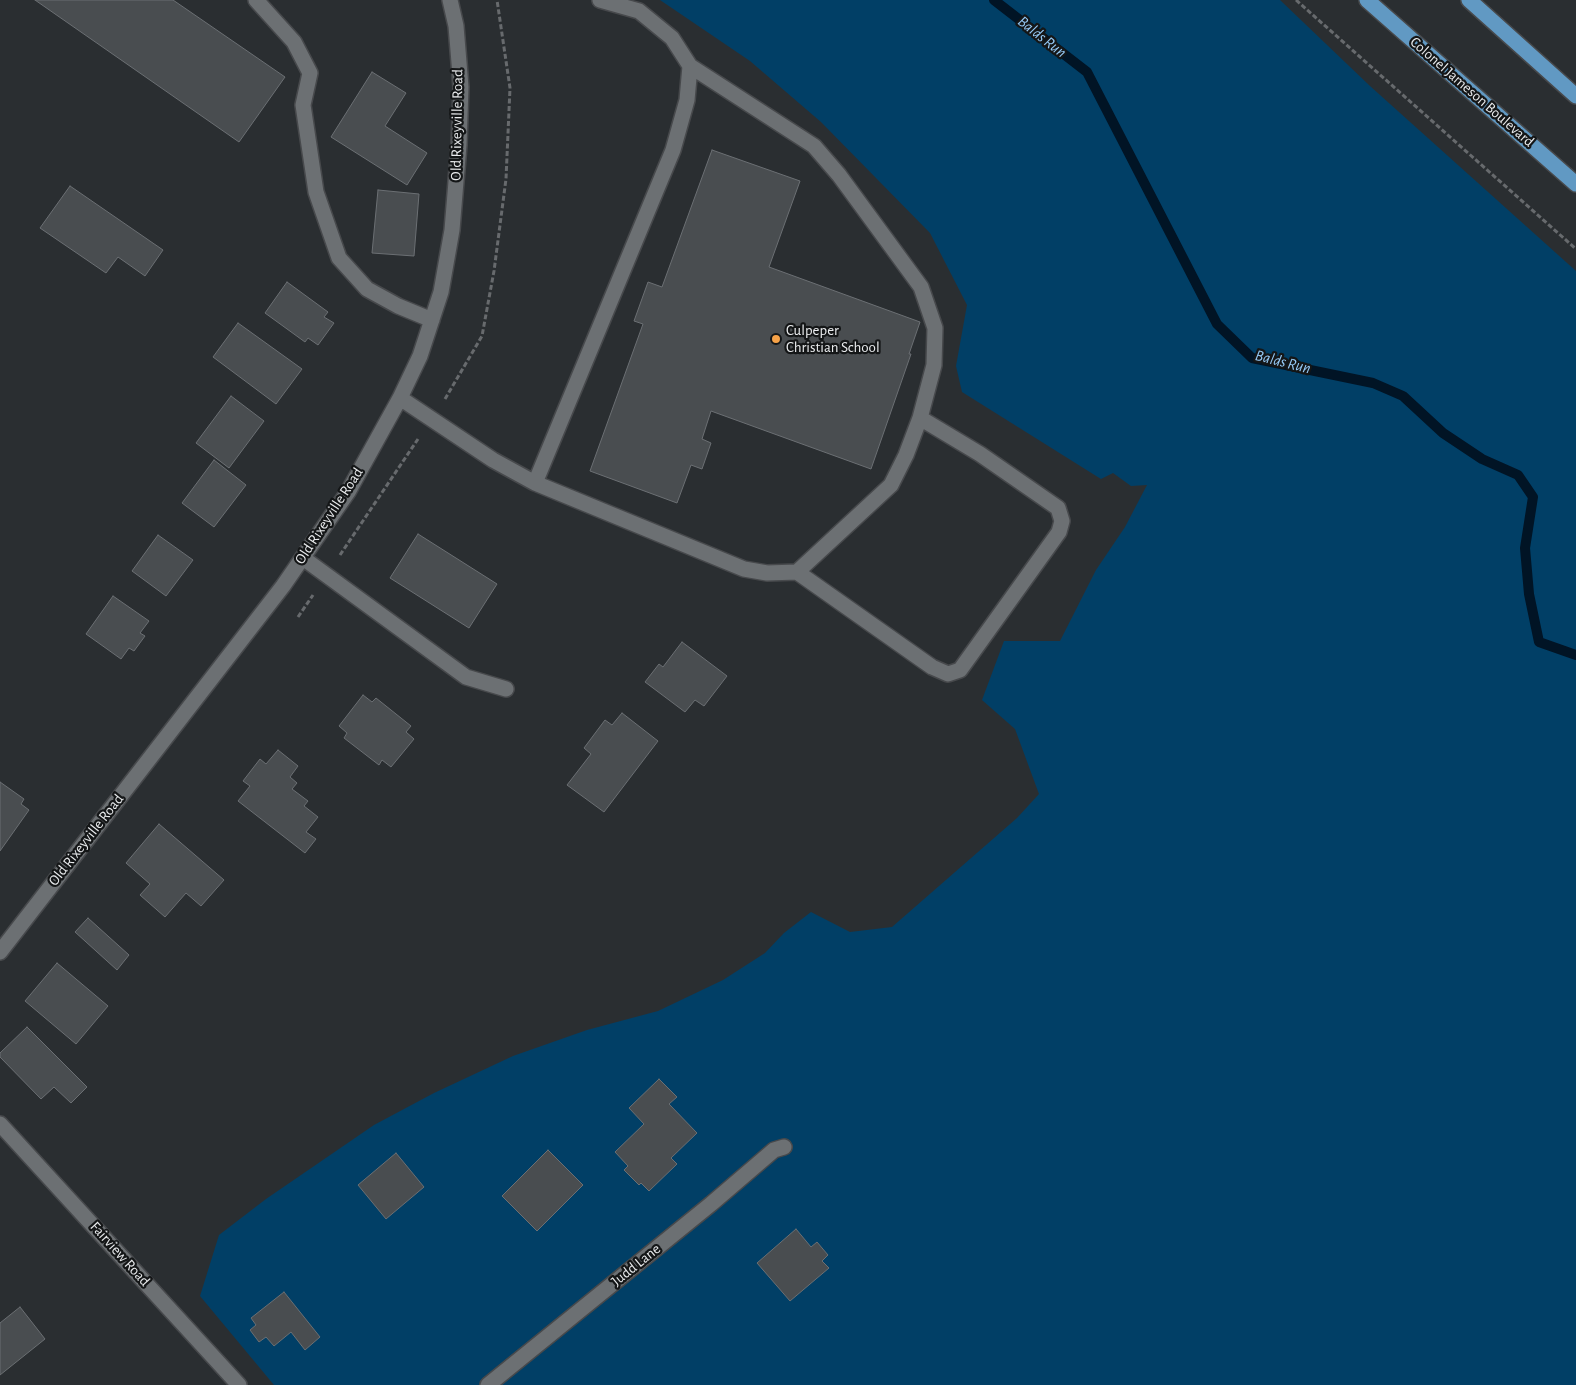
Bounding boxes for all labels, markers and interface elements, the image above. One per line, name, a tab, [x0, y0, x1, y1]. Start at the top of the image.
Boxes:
water label: Balds Run	[1014, 12, 1070, 62]
street label: Colonel Jameson Boulevard	[1406, 33, 1538, 151]
street label: Old Rixeyville Road	[447, 69, 467, 181]
place label: Culpeper Christian School	[786, 321, 880, 356]
marker: Culpeper Christian School	[770, 333, 782, 345]
water label: Balds Run	[1253, 346, 1313, 378]
street label: Old Rixeyville Road	[291, 464, 367, 568]
street label: Old Rixeyville Road	[45, 790, 127, 890]
street label: Fairview Road	[86, 1218, 154, 1290]
street label: Judd Lane	[608, 1240, 664, 1290]

